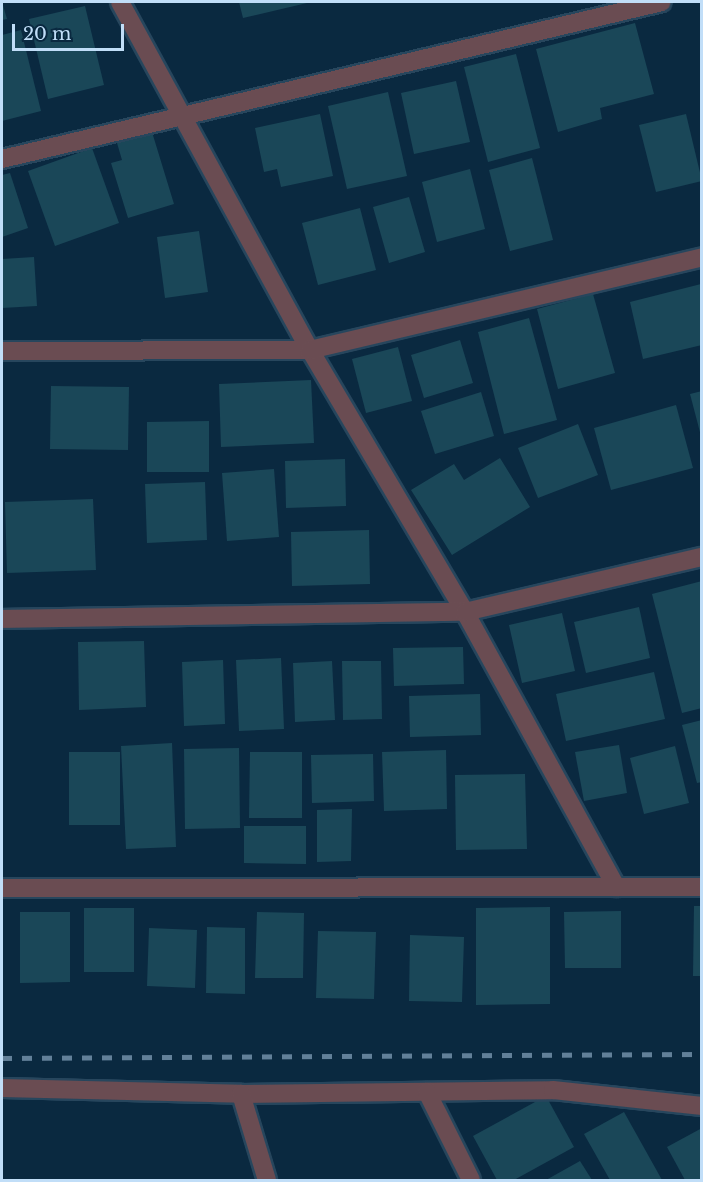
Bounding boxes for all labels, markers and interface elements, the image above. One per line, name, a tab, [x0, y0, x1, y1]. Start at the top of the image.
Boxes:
scale bar	[15, 12, 128, 50]
text: 20 m	[23, 23, 71, 45]

